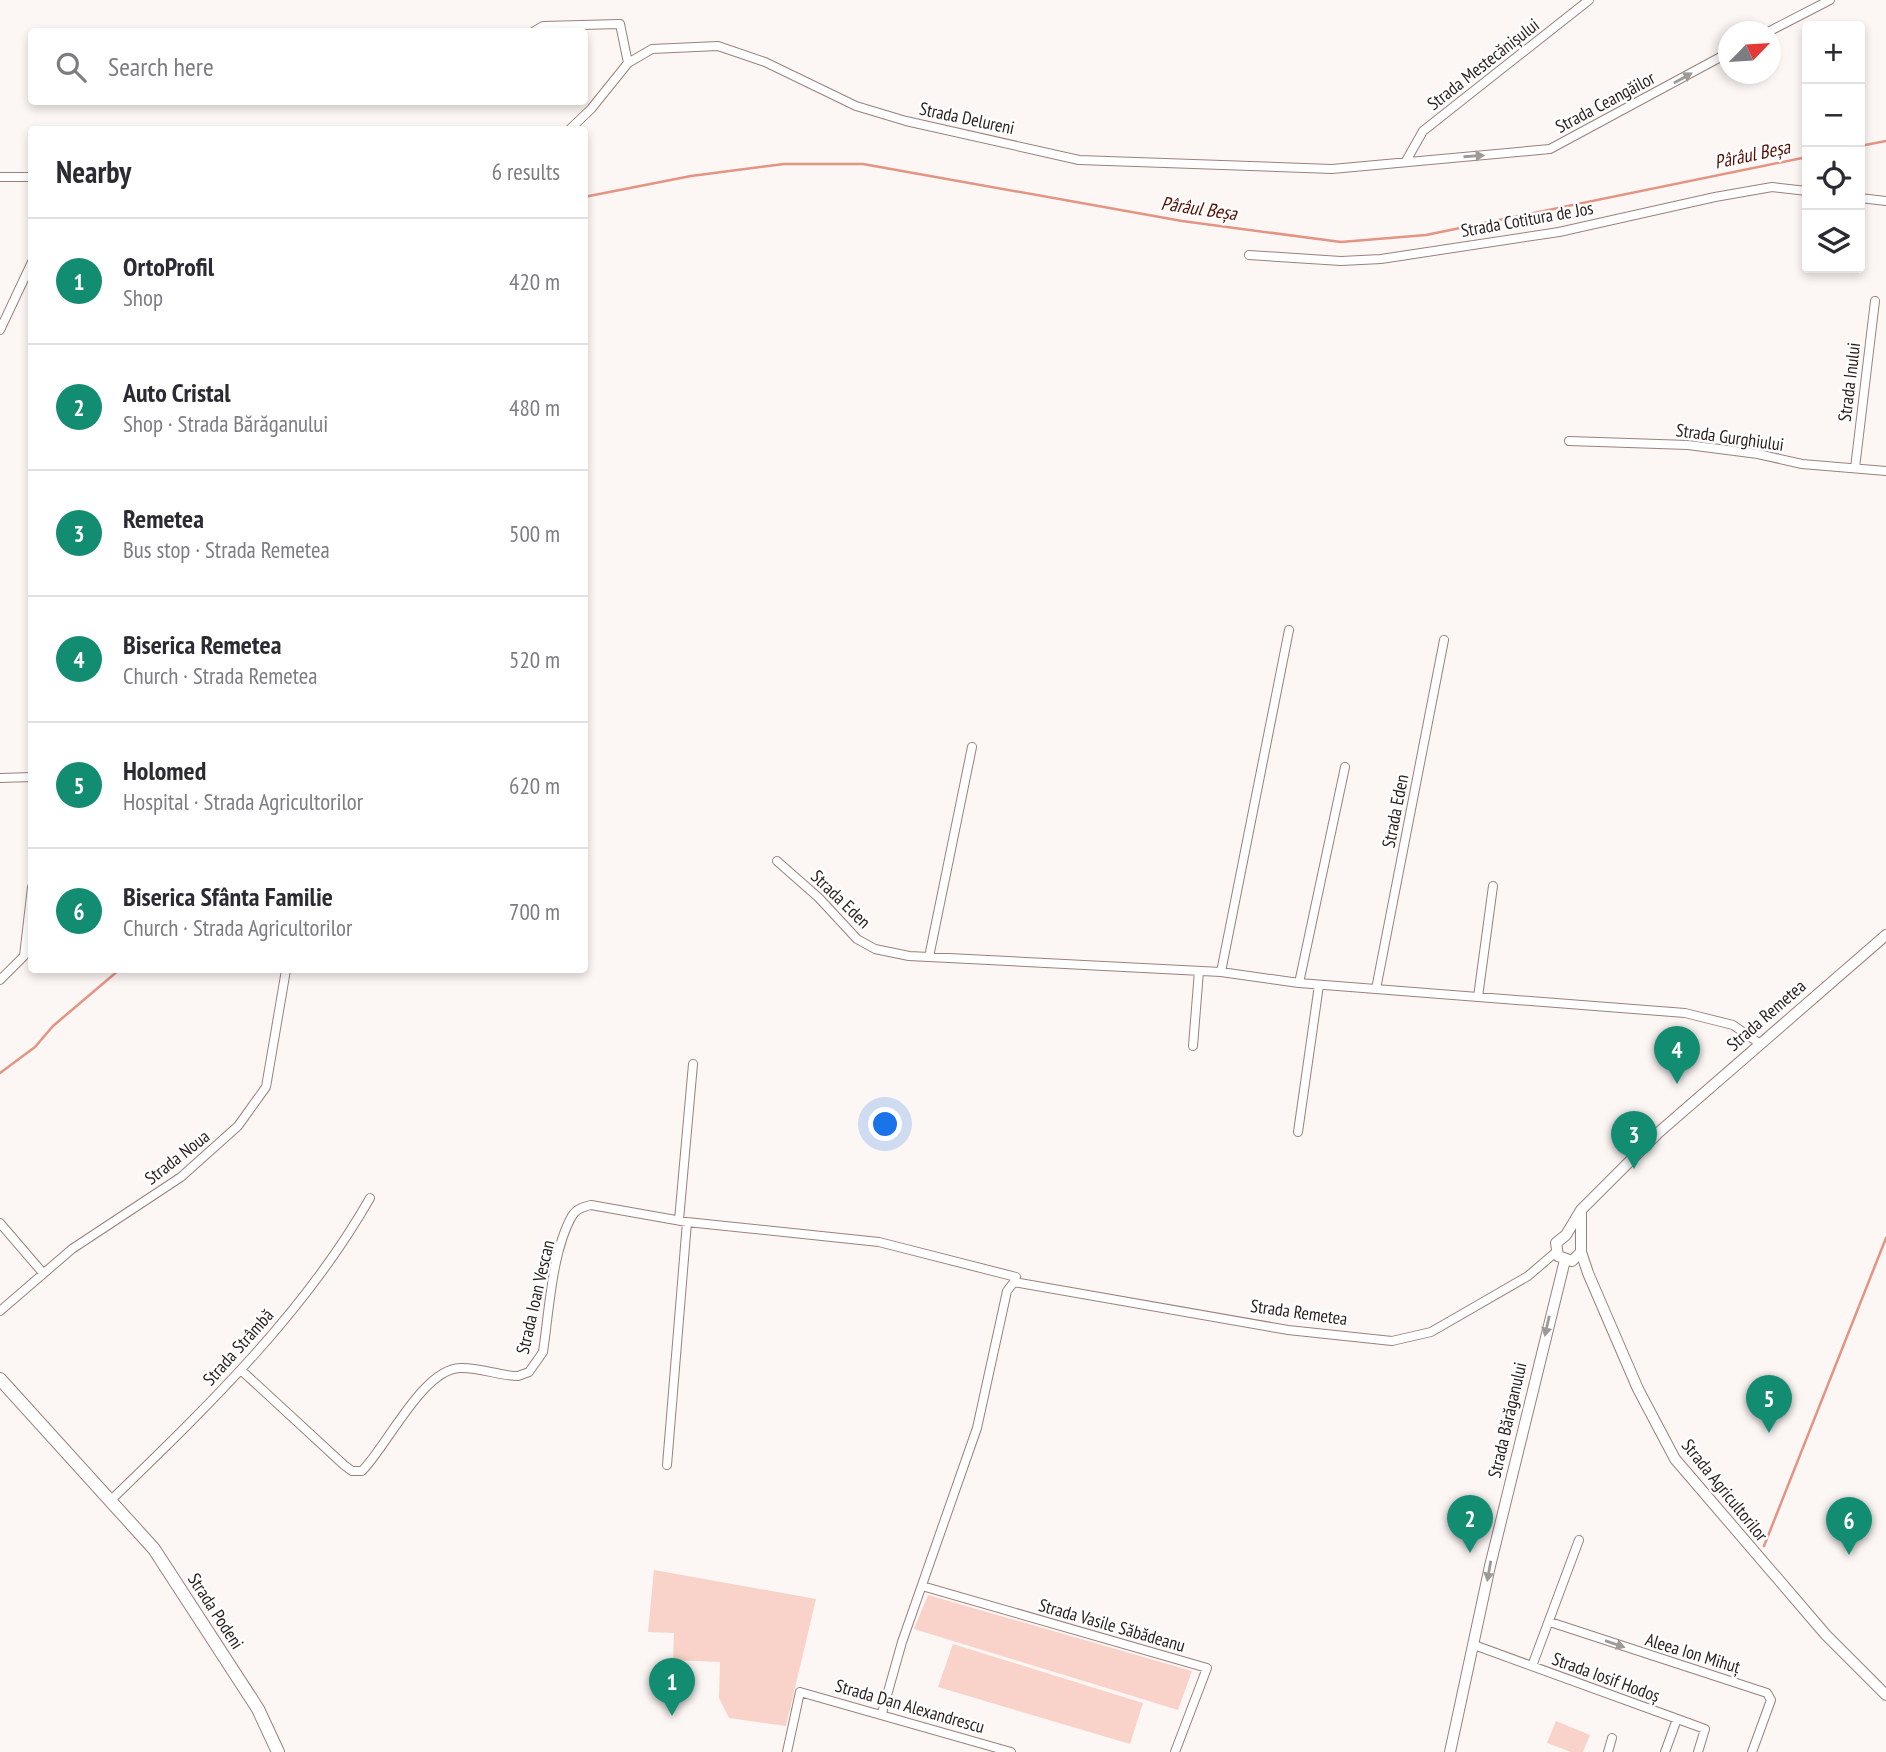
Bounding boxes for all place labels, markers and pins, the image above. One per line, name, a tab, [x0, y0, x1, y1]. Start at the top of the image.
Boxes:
pin: 4	[1654, 1026, 1700, 1084]
pin: 3	[1611, 1111, 1657, 1169]
pin: 5	[1746, 1375, 1792, 1433]
pin: 2	[1447, 1495, 1493, 1553]
pin: 6	[1826, 1497, 1872, 1555]
pin: 1	[649, 1658, 695, 1716]

